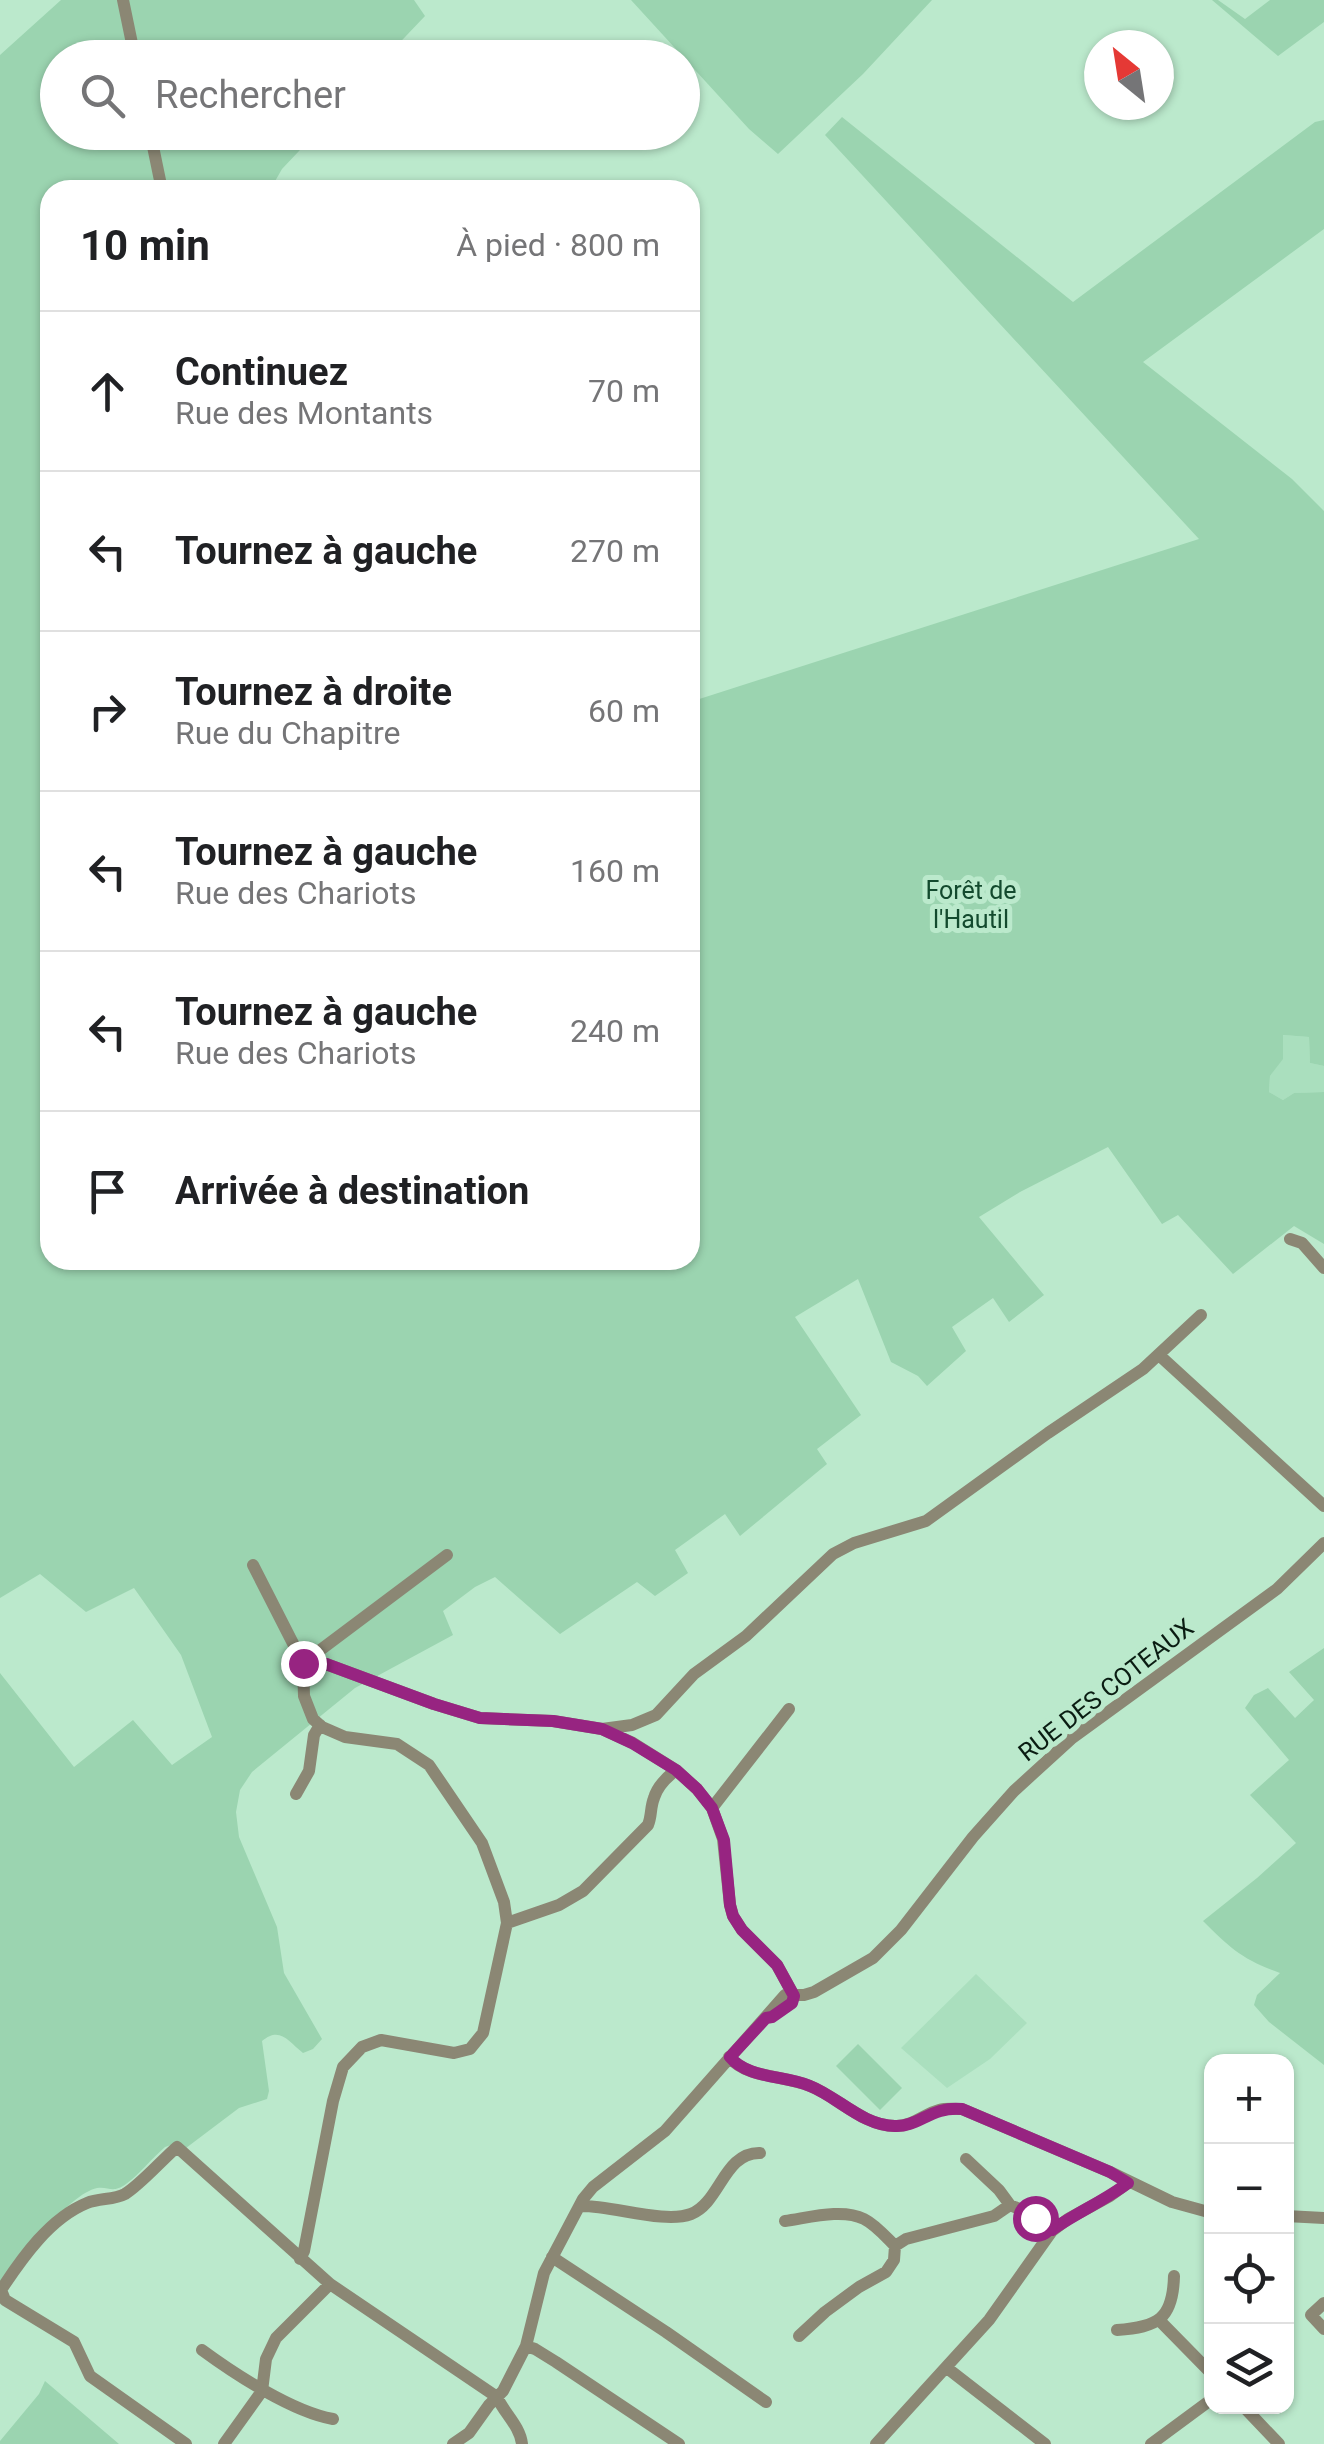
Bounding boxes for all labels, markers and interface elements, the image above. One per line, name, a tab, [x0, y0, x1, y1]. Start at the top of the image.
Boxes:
north arrow	[1084, 30, 1174, 120]
search box	[40, 40, 700, 150]
icon: search	[75, 68, 130, 123]
text: Rechercher	[155, 73, 346, 117]
text: 10 min	[80, 221, 210, 270]
text: À pied · 800 m	[456, 226, 660, 264]
text: Continuez	[175, 350, 348, 394]
icon: ahead	[80, 364, 135, 419]
text: 70 m	[588, 372, 660, 410]
text: Rue des Montants	[175, 394, 433, 432]
icon: left	[80, 524, 135, 579]
text: Tournez à gauche	[175, 529, 477, 573]
text: 270 m	[570, 532, 660, 570]
text: Tournez à droite	[175, 670, 452, 714]
icon: right	[80, 684, 135, 739]
text: 60 m	[588, 692, 660, 730]
text: Rue du Chapitre	[175, 714, 400, 752]
text: Tournez à gauche	[175, 830, 477, 874]
icon: left	[80, 844, 135, 899]
text: 160 m	[570, 852, 660, 890]
text: Rue des Chariots	[175, 874, 416, 912]
park label: Forêt de l'Hautil	[925, 876, 1017, 934]
text: Tournez à gauche	[175, 990, 477, 1034]
icon: left	[80, 1004, 135, 1059]
text: 240 m	[570, 1012, 660, 1050]
text: Rue des Chariots	[175, 1034, 416, 1072]
icon: arrive	[80, 1164, 135, 1219]
text: Arrivée à destination	[175, 1169, 529, 1213]
street label: RUE DES COTEAUX	[1013, 1613, 1199, 1767]
route end	[281, 1641, 327, 1687]
map controls	[1204, 2054, 1294, 2414]
button: +	[1204, 2054, 1294, 2144]
button: −	[1204, 2144, 1294, 2234]
route start	[1013, 2196, 1059, 2242]
button: locate	[1204, 2234, 1294, 2324]
button: layers	[1204, 2324, 1294, 2414]

